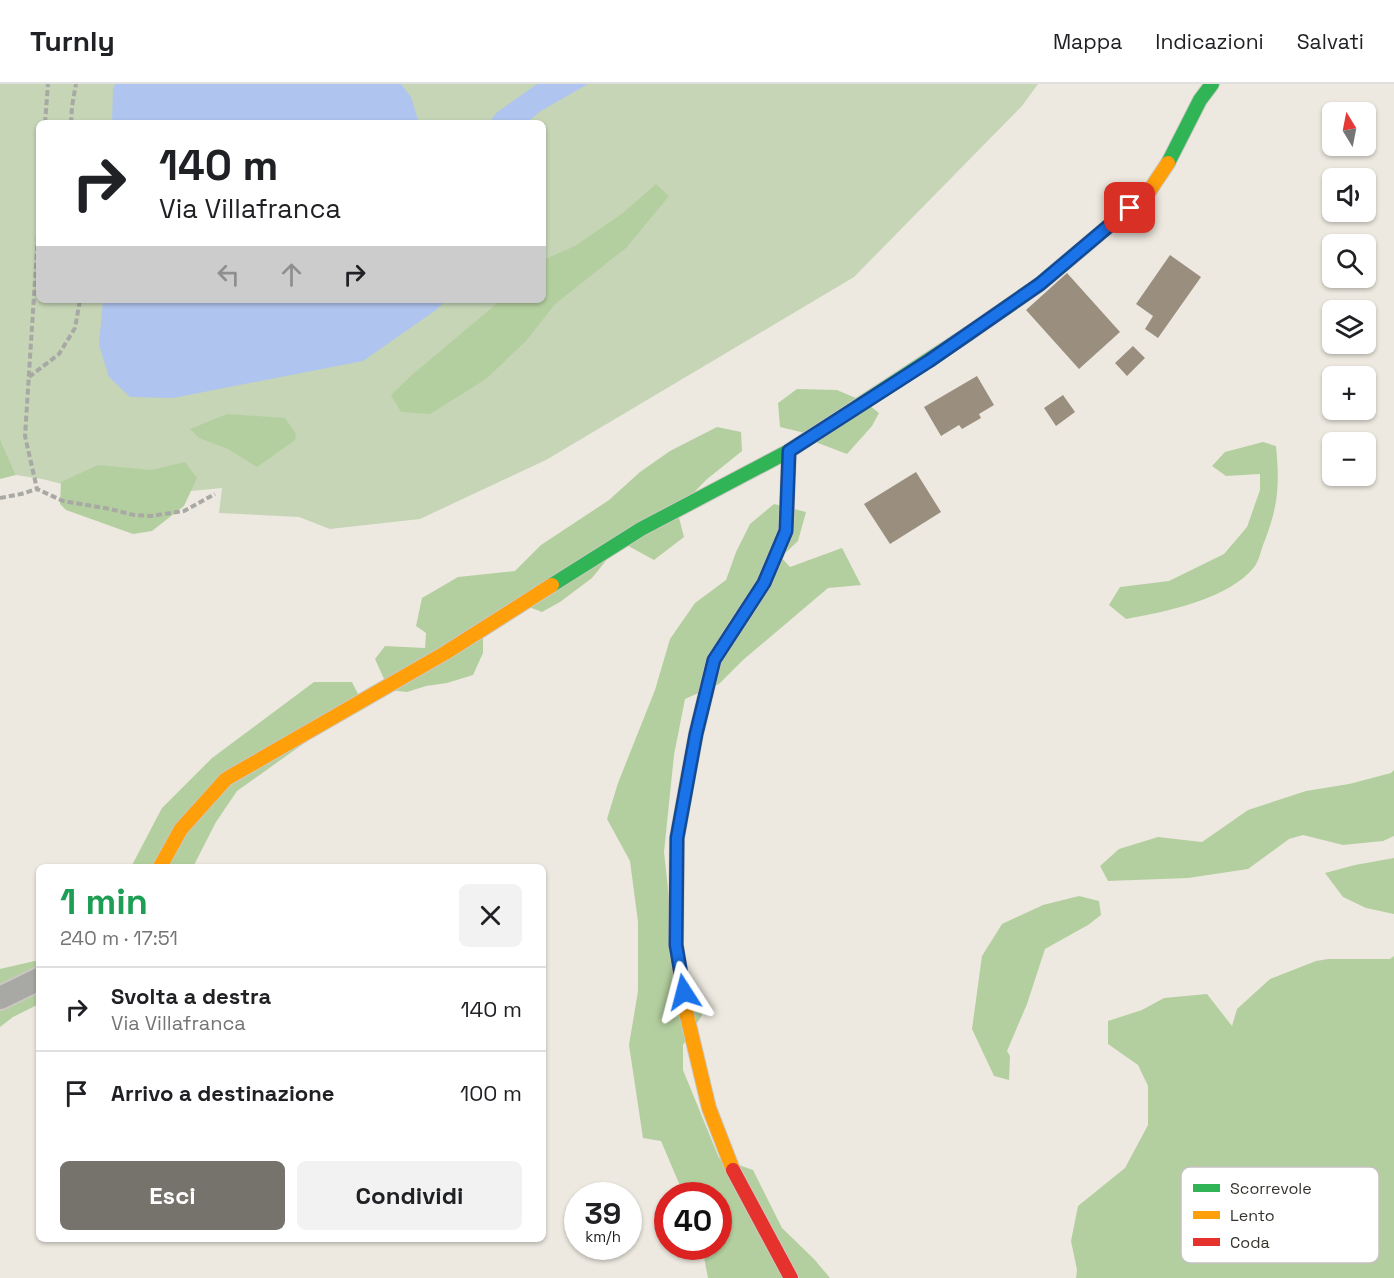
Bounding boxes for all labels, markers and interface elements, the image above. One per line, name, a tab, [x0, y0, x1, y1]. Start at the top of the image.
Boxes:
text: Turnly	[30, 23, 115, 59]
text: Mappa	[1053, 28, 1122, 55]
text: Indicazioni	[1155, 28, 1264, 55]
text: Salvati	[1297, 28, 1364, 55]
north arrow	[1322, 102, 1376, 156]
map controls	[1322, 102, 1376, 486]
text: 140 m	[159, 139, 278, 192]
icon: right	[60, 144, 138, 222]
button: sound	[1322, 168, 1376, 222]
pin	[1104, 182, 1155, 233]
text: Via Villafranca	[159, 191, 341, 226]
icon: arrive	[1113, 191, 1146, 224]
button: search	[1322, 234, 1376, 288]
icon: left	[212, 258, 245, 291]
icon: ahead	[275, 258, 308, 291]
icon: right	[338, 258, 371, 291]
button: layers	[1322, 300, 1376, 354]
button: +	[1322, 366, 1376, 420]
button: −	[1322, 432, 1376, 486]
text: 1 min	[60, 879, 148, 925]
button: close	[459, 884, 522, 947]
text: 240 m · 17:51	[60, 925, 178, 951]
position arrow	[652, 960, 716, 1024]
text: Svolta a destra	[111, 982, 271, 1010]
icon: right	[60, 993, 93, 1026]
text: 140 m	[460, 995, 522, 1023]
text: Via Villafranca	[111, 1010, 246, 1036]
icon: arrive	[60, 1077, 93, 1110]
text: Arrivo a destinazione	[111, 1079, 334, 1107]
text: 100 m	[460, 1079, 522, 1107]
button: Esci	[60, 1161, 285, 1230]
button: Condividi	[297, 1161, 522, 1230]
legend	[1181, 1167, 1379, 1263]
text: Scorrevole	[1230, 1178, 1312, 1199]
speed limit sign: 40	[654, 1182, 732, 1260]
text: 39	[585, 1194, 621, 1233]
text: Lento	[1230, 1205, 1275, 1226]
text: km/h	[585, 1227, 621, 1246]
text: Coda	[1230, 1232, 1270, 1253]

